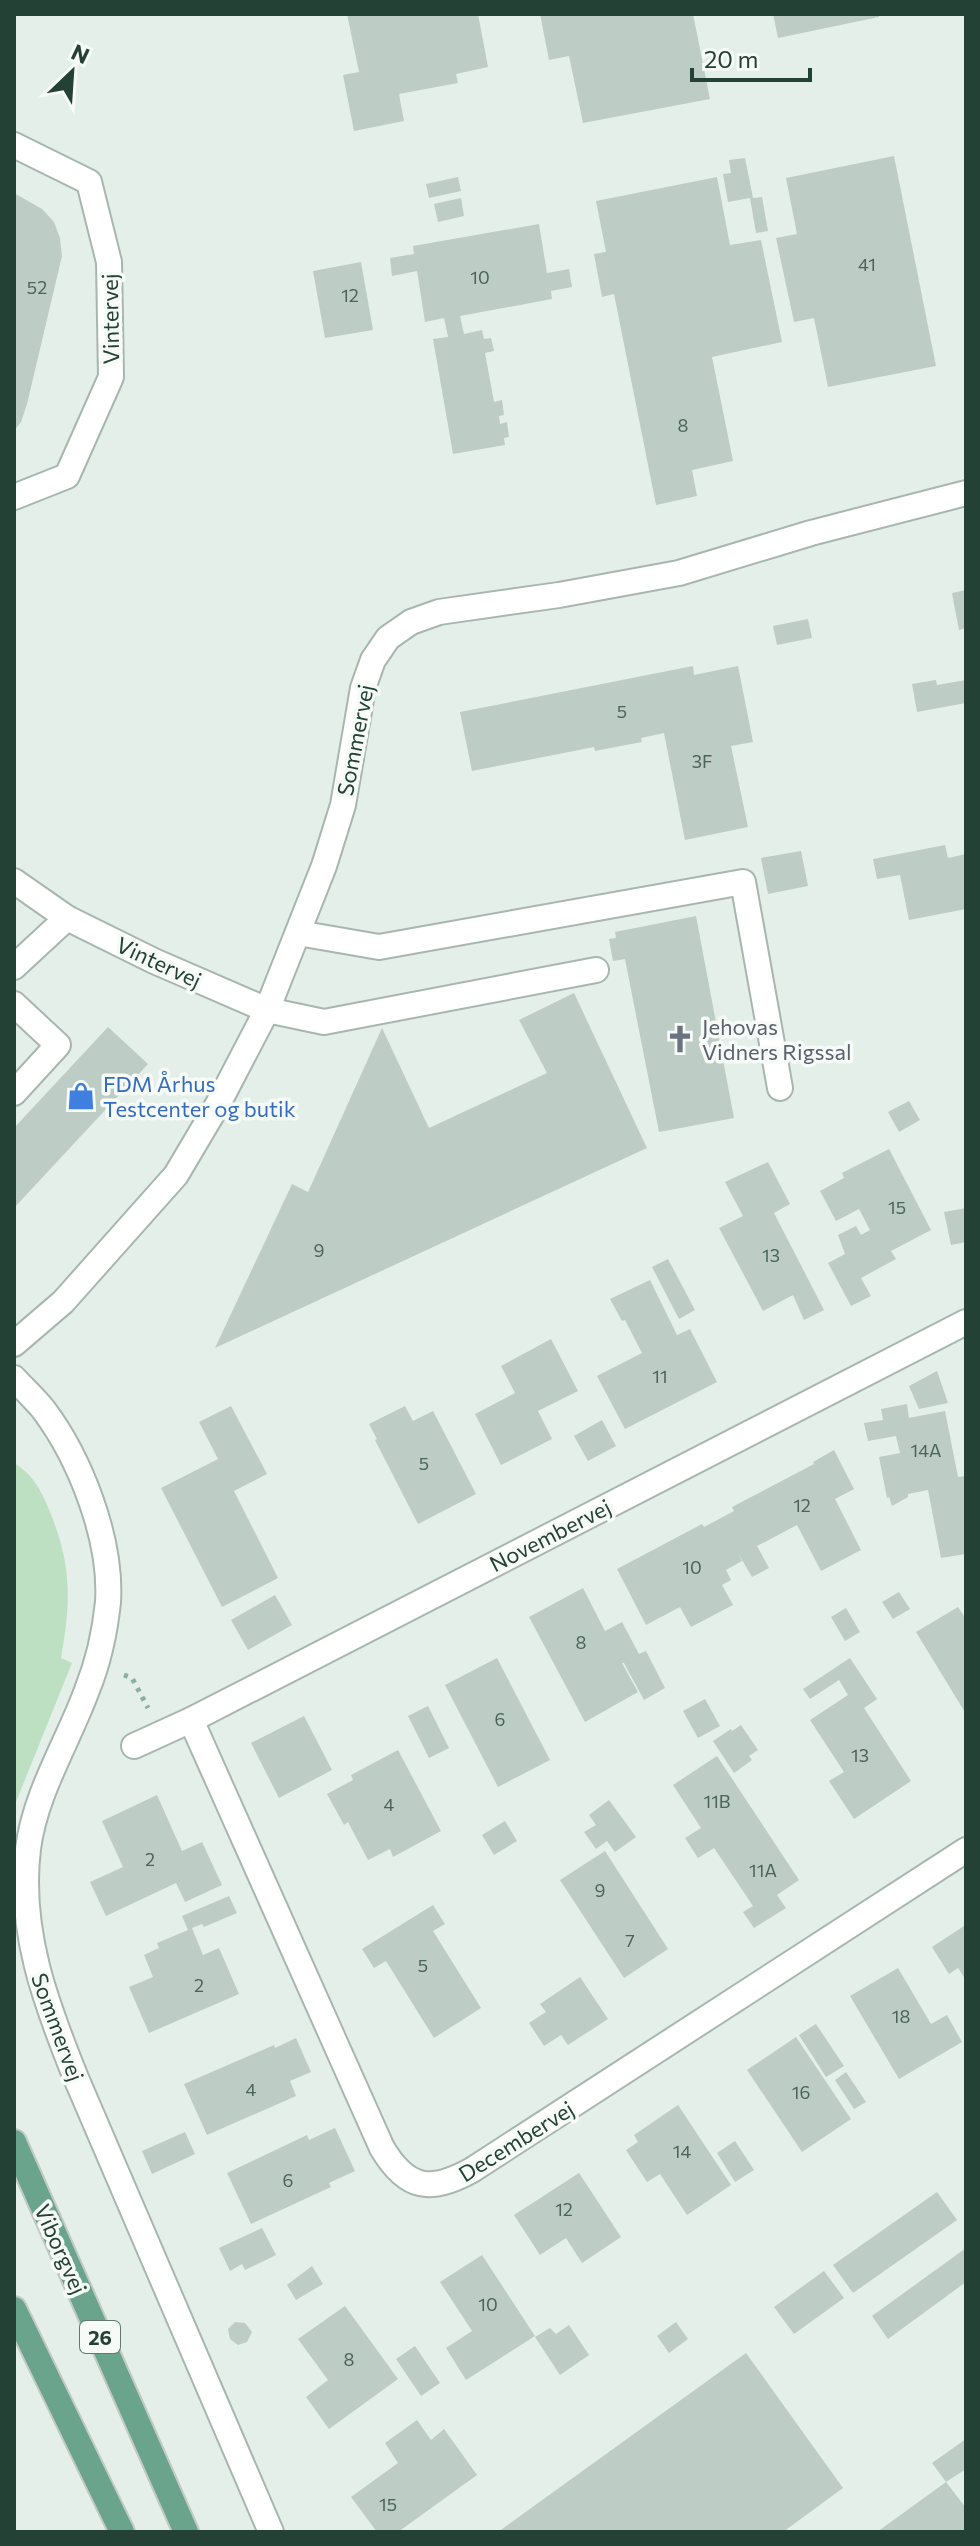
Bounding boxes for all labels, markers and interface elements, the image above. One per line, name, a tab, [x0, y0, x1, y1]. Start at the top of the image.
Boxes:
north arrow	[32, 32, 112, 112]
scale bar	[692, 32, 810, 82]
text: N	[67, 38, 94, 69]
text: 20 m	[704, 44, 758, 73]
house number: 41	[858, 253, 876, 275]
house number: 10	[470, 266, 490, 288]
street label: Vintervej	[96, 273, 124, 365]
house number: 52	[27, 276, 47, 298]
house number: 12	[341, 284, 359, 306]
house number: 8	[678, 414, 689, 436]
street label: Sommervej	[331, 682, 379, 798]
house number: 5	[617, 700, 627, 722]
house number: 3F	[692, 750, 712, 772]
street label: Vintervej	[112, 931, 206, 993]
place label: Jehovas Vidners Rigssal	[702, 1013, 852, 1065]
church icon: Jehovas Vidners Rigssal	[665, 1024, 695, 1054]
place label: FDM Århus Testcenter og butik	[103, 1070, 296, 1122]
shop icon: FDM Århus Testcenter og butik	[66, 1081, 96, 1111]
house number: 15	[888, 1196, 906, 1218]
house number: 9	[314, 1239, 324, 1261]
house number: 13	[762, 1244, 780, 1266]
house number: 11	[652, 1365, 668, 1387]
house number: 14A	[911, 1439, 941, 1461]
house number: 5	[419, 1452, 429, 1474]
street label: Novembervej	[485, 1493, 615, 1577]
house number: 12	[793, 1494, 811, 1516]
house number: 10	[682, 1556, 702, 1578]
house number: 8	[576, 1631, 587, 1653]
house number: 6	[495, 1708, 505, 1730]
house number: 13	[851, 1744, 869, 1766]
house number: 11B	[703, 1790, 731, 1812]
house number: 4	[384, 1793, 395, 1815]
house number: 2	[145, 1848, 155, 1870]
house number: 11A	[749, 1859, 777, 1881]
house number: 9	[595, 1879, 605, 1901]
house number: 7	[625, 1929, 635, 1951]
house number: 5	[418, 1954, 428, 1976]
street label: Sommervej	[26, 1969, 90, 2085]
house number: 2	[194, 1974, 204, 1996]
house number: 18	[892, 2005, 910, 2027]
house number: 4	[246, 2078, 257, 2100]
house number: 16	[792, 2081, 810, 2103]
street label: Decembervej	[453, 2095, 579, 2187]
house number: 14	[673, 2140, 691, 2162]
house number: 6	[283, 2169, 293, 2191]
house number: 12	[555, 2198, 573, 2220]
street label: Viborgvej	[29, 2200, 93, 2298]
house number: 10	[478, 2293, 498, 2315]
road number: 26	[80, 2321, 120, 2353]
house number: 8	[344, 2348, 355, 2370]
house number: 15	[379, 2493, 397, 2515]

